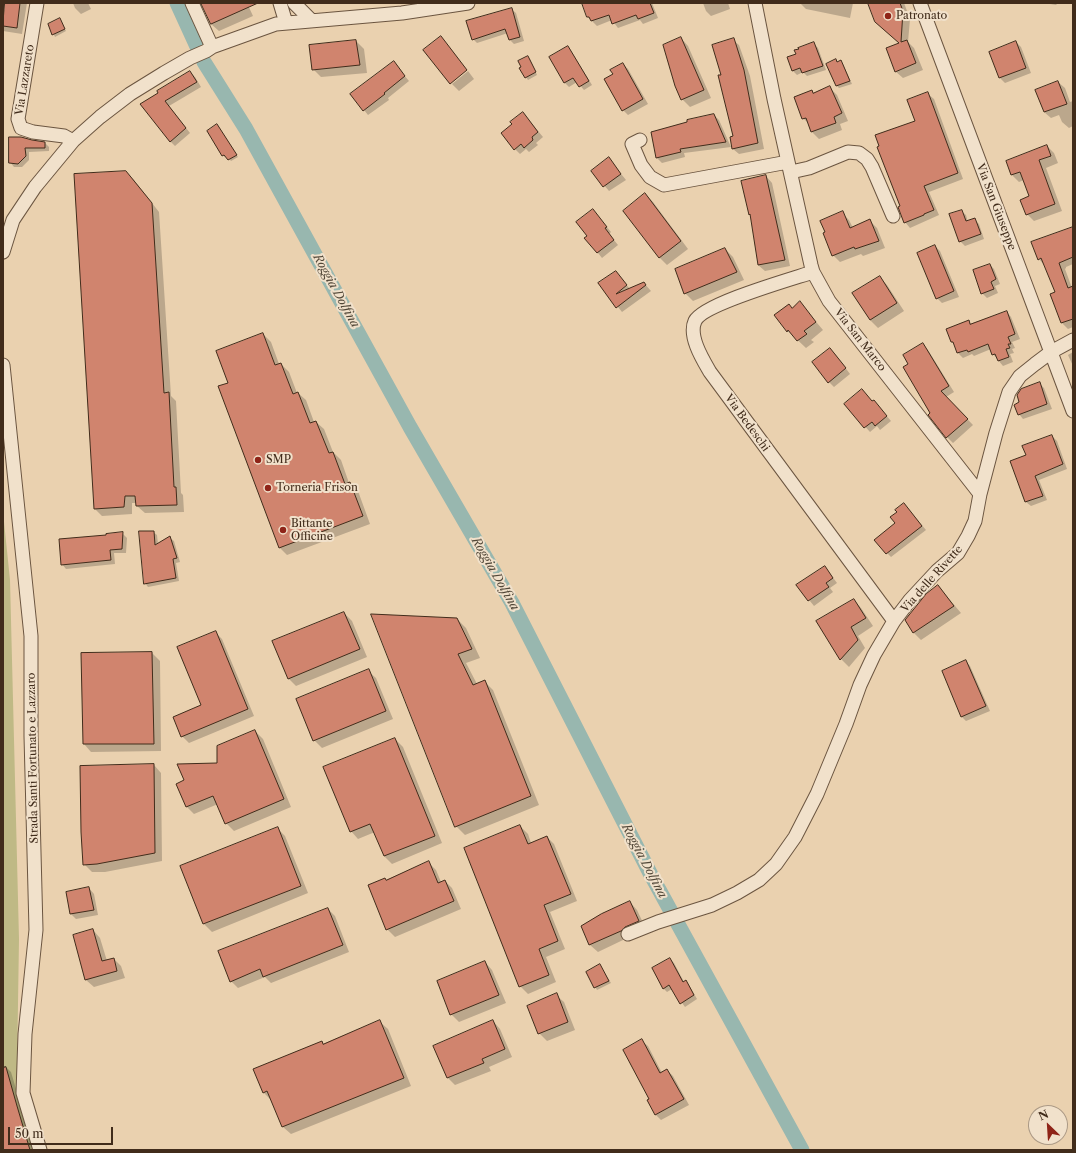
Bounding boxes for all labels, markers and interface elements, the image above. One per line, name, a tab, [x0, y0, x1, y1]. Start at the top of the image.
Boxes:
place label: Patronato	[896, 9, 947, 23]
marker: Patronato	[883, 11, 893, 21]
street label: Via Lazzareto	[13, 44, 37, 116]
street label: Via San Giuseppe	[973, 162, 1019, 252]
water label: Roggia Dolfina	[310, 252, 362, 330]
street label: Via San Marco	[831, 306, 889, 374]
street label: Via Bedeschi	[722, 392, 772, 454]
place label: SMP	[266, 453, 291, 467]
marker: SMP	[253, 455, 263, 465]
place label: Torneria Frison	[276, 481, 358, 495]
marker: Torneria Frison	[263, 483, 273, 493]
place label: Bittante Officine	[291, 517, 333, 543]
marker: Bittante Officine	[278, 525, 288, 535]
water label: Roggia Dolfina	[468, 535, 522, 613]
street label: Via delle Rivette	[898, 543, 966, 615]
street label: Strada Santi Fortunato e Lazzaro	[25, 672, 41, 844]
water label: Roggia Dolfina	[618, 821, 670, 901]
north arrow	[1028, 1105, 1068, 1145]
text: N	[1036, 1107, 1051, 1123]
scale bar	[10, 1119, 115, 1145]
text: 50 m	[15, 1126, 44, 1141]

